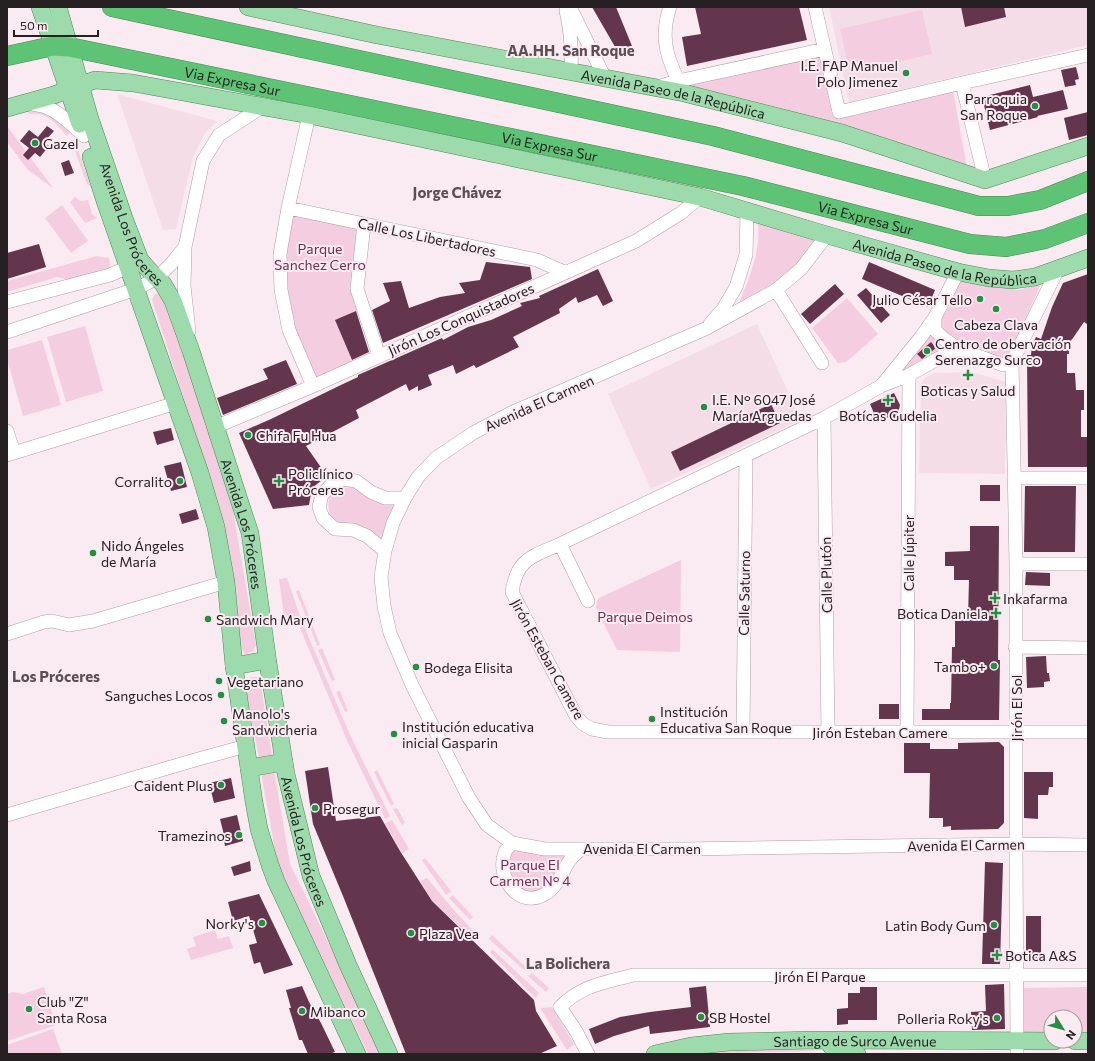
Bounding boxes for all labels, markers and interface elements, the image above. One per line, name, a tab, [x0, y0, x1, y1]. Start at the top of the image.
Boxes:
scale bar	[14, 12, 98, 38]
text: 50 m	[20, 18, 48, 32]
district label: AA.HH. San Roque	[507, 41, 635, 59]
place label: I.E. FAP Manuel Polo Jimenez	[801, 57, 898, 90]
street label: Via Expresa Sur	[183, 62, 283, 99]
street label: Avenida Paseo de la República	[580, 65, 767, 122]
marker: I.E. FAP Manuel Polo Jimenez	[901, 68, 911, 78]
place label: Parroquia San Roque	[960, 90, 1027, 123]
marker: Parroquia San Roque	[1030, 101, 1040, 111]
street label: Via Expresa Sur	[500, 128, 600, 164]
place label: Gazel	[43, 135, 78, 152]
marker: Gazel	[30, 138, 40, 148]
street label: Avenida Los Próceres	[97, 160, 168, 289]
district label: Jorge Chávez	[413, 183, 502, 201]
street label: Via Expresa Sur	[816, 197, 916, 238]
street label: Calle Los Libertadores	[356, 214, 498, 260]
street label: Avenida Paseo de la República	[851, 234, 1038, 289]
park label: Parque Sanchez Cerro	[274, 240, 366, 273]
street label: Jirón Los Conquistadores	[385, 279, 537, 359]
place label: Julio César Tello	[872, 291, 972, 308]
marker: Julio César Tello	[975, 294, 985, 304]
marker: Cabeza Clava	[991, 304, 1001, 314]
place label: Cabeza Clava	[954, 316, 1038, 333]
place label: Centro de obervación Serenazgo Surco	[935, 335, 1071, 368]
marker: Centro de obervación Serenazgo Surco	[922, 346, 932, 356]
marker: Boticas y Salud	[963, 370, 973, 380]
street label: Avenida El Carmen	[482, 371, 596, 435]
place label: Boticas y Salud	[921, 382, 1015, 399]
place label: I.E. N° 6047 José María Arguedas	[712, 391, 815, 424]
marker: Botícas Gudelia	[883, 395, 893, 405]
marker: I.E. N° 6047 José María Arguedas	[699, 402, 709, 412]
place label: Botícas Gudelia	[839, 407, 937, 424]
place label: Chifa Fu Hua	[256, 427, 337, 444]
marker: Chifa Fu Hua	[243, 430, 253, 440]
street label: Avenida Los Próceres	[218, 456, 266, 590]
place label: Policlínico Próceres	[288, 465, 353, 498]
place label: Corralito	[115, 473, 172, 490]
marker: Policlínico Próceres	[273, 475, 285, 487]
marker: Corralito	[175, 476, 185, 486]
street label: Calle Júpiter	[900, 514, 917, 591]
place label: Nido Ángeles de María	[101, 537, 184, 570]
street label: Calle Plutón	[817, 537, 835, 613]
marker: Nido Ángeles de María	[88, 548, 98, 558]
street label: Calle Saturno	[735, 550, 753, 636]
place label: Inkafarma	[1003, 590, 1068, 607]
marker: Inkafarma	[990, 593, 1000, 603]
street label: Jirón Esteban Camere	[508, 596, 588, 722]
place label: Botica Daniela	[897, 605, 988, 622]
park label: Parque Deimos	[597, 608, 693, 625]
marker: Botica Daniela	[991, 608, 1001, 618]
place label: Sandwich Mary	[216, 611, 314, 628]
marker: Sandwich Mary	[203, 614, 213, 624]
place label: Tambo+	[934, 658, 986, 675]
place label: Bodega Elisita	[424, 659, 513, 676]
marker: Tambo+	[989, 661, 999, 671]
marker: Bodega Elisita	[411, 662, 421, 672]
district label: Los Próceres	[12, 667, 100, 685]
place label: Vegetariano	[227, 673, 304, 690]
street label: Jirón El Sol	[1008, 675, 1025, 741]
marker: Vegetariano	[214, 676, 224, 686]
place label: Sanguches Locos	[105, 687, 213, 704]
marker: Sanguches Locos	[216, 690, 226, 700]
place label: Institución Educativa San Roque	[660, 703, 792, 736]
place label: Manolo's Sandwicheria	[232, 705, 317, 738]
marker: Institución Educativa San Roque	[647, 714, 657, 724]
marker: Manolo's Sandwicheria	[219, 716, 229, 726]
place label: Institución educativa inicial Gasparin	[402, 718, 534, 751]
street label: Jirón Esteban Camere	[812, 724, 948, 741]
marker: Institución educativa inicial Gasparin	[389, 729, 399, 739]
street label: Avenida Los Próceres	[278, 774, 331, 909]
place label: Caident Plus	[134, 777, 213, 794]
marker: Caident Plus	[216, 780, 226, 790]
place label: Prosegur	[323, 800, 381, 817]
marker: Prosegur	[310, 803, 320, 813]
place label: Tramezinos	[158, 827, 231, 844]
marker: Tramezinos	[234, 830, 244, 840]
street label: Avenida El Carmen	[907, 835, 1025, 855]
street label: Avenida El Carmen	[583, 840, 701, 857]
park label: Parque El Carmen N° 4	[489, 856, 571, 889]
place label: Norky's	[205, 915, 254, 932]
place label: Latin Body Gum	[885, 917, 986, 934]
marker: Norky's	[257, 918, 267, 928]
marker: Latin Body Gum	[989, 920, 999, 930]
place label: Plaza Vea	[419, 925, 479, 942]
marker: Plaza Vea	[406, 928, 416, 938]
place label: Botica A&S	[1005, 947, 1077, 964]
marker: Botica A&S	[992, 950, 1002, 960]
district label: La Bolichera	[526, 954, 610, 972]
street label: Jirón El Parque	[774, 968, 866, 985]
place label: Club "Z" Santa Rosa	[37, 993, 107, 1026]
place label: Mibanco	[310, 1003, 366, 1020]
marker: Club "Z" Santa Rosa	[24, 1004, 34, 1014]
marker: Mibanco	[297, 1006, 307, 1016]
place label: SB Hostel	[709, 1009, 771, 1026]
north arrow	[1043, 1009, 1083, 1049]
place label: Polleria Roky's	[897, 1010, 989, 1027]
marker: SB Hostel	[696, 1012, 706, 1022]
marker: Polleria Roky's	[992, 1013, 1002, 1023]
text: N	[1064, 1028, 1079, 1043]
street label: Santiago de Surco Avenue	[773, 1031, 936, 1049]

